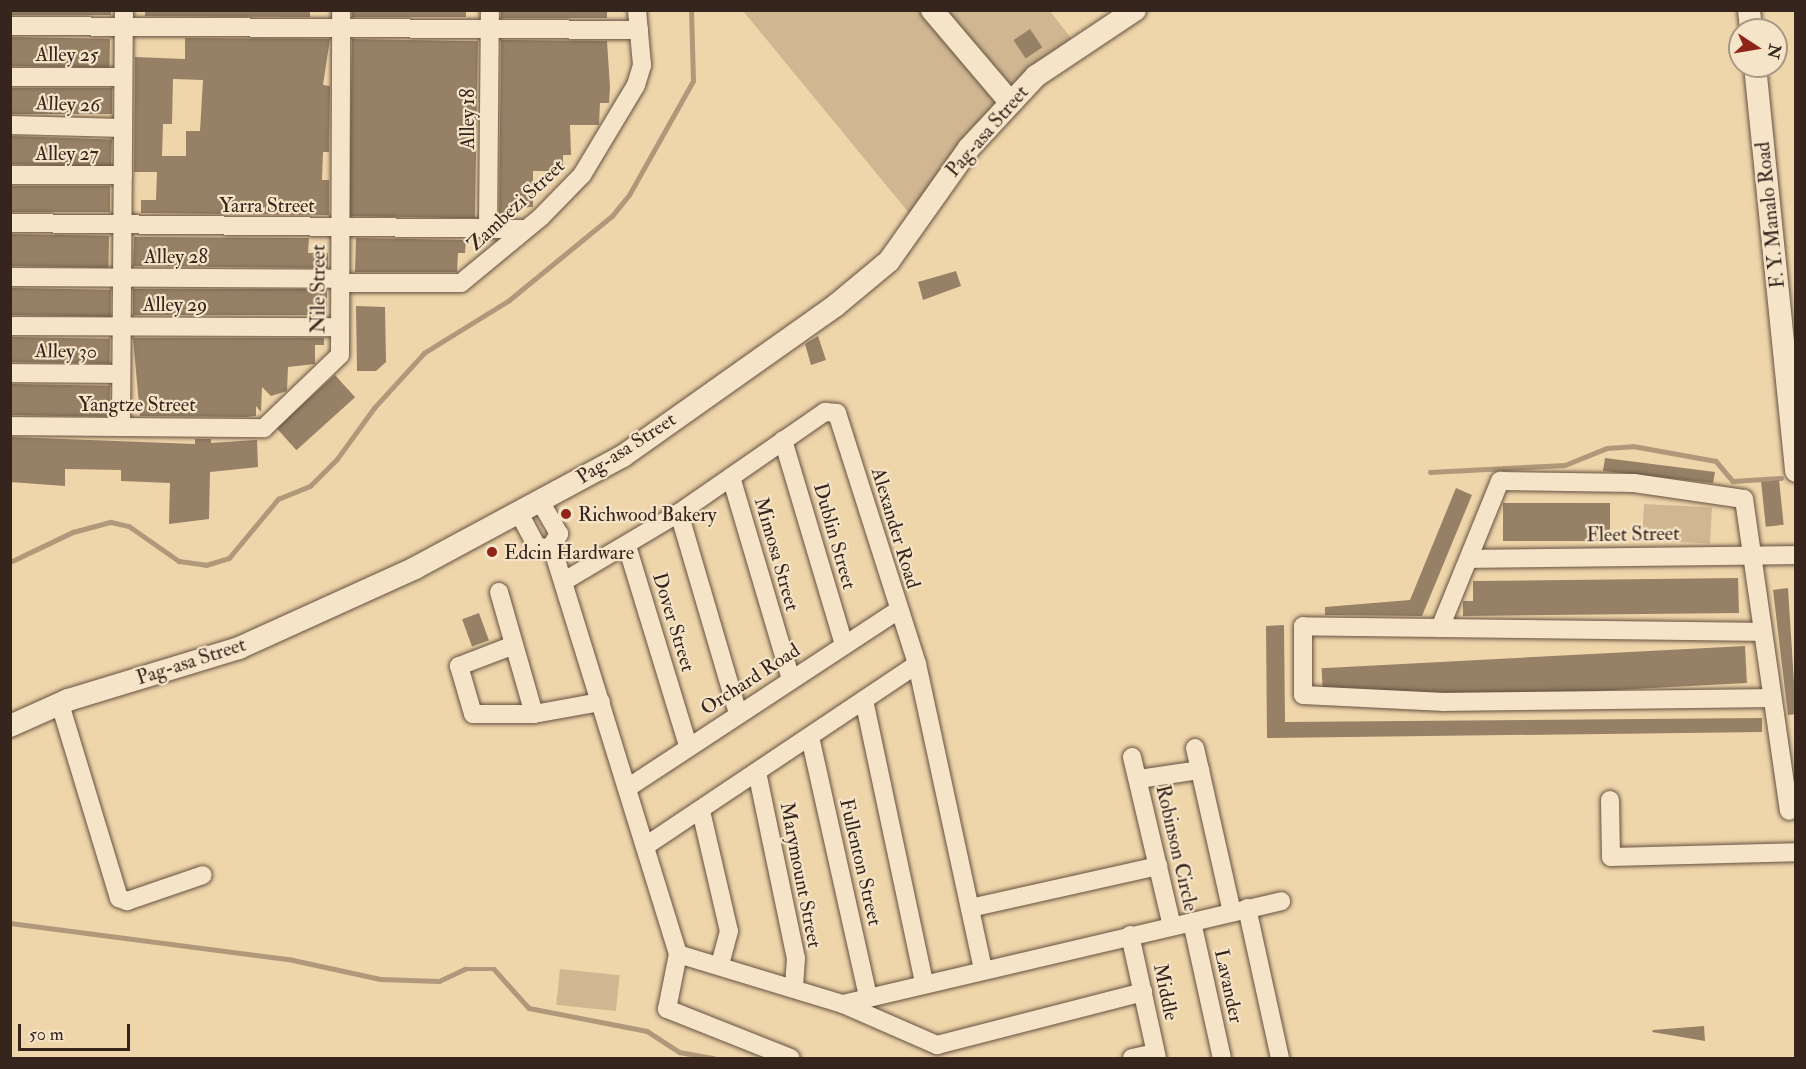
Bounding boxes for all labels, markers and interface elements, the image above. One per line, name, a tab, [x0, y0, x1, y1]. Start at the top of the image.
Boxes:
north arrow	[1728, 18, 1788, 78]
street label: Alley 25	[35, 42, 99, 66]
text: N	[1762, 42, 1785, 60]
street label: Pag-asa Street	[941, 80, 1033, 182]
street label: Alley 18	[455, 89, 479, 149]
street label: Alley 26	[35, 91, 101, 117]
street label: Alley 27	[35, 141, 99, 165]
street label: F. Y. Manalo Road	[1750, 141, 1790, 289]
street label: Zambezi Street	[462, 154, 570, 256]
street label: Yarra Street	[219, 193, 315, 217]
street label: Alley 28	[144, 244, 208, 268]
street label: Nile Street	[306, 245, 330, 333]
street label: Alley 29	[143, 292, 207, 316]
street label: Alley 30	[35, 338, 97, 364]
street label: Yangtze Street	[78, 392, 196, 416]
street label: Pag-asa Street	[572, 407, 680, 489]
street label: Alexander Road	[866, 465, 926, 591]
street label: Dublin Street	[808, 480, 862, 592]
street label: Mimosa Street	[749, 494, 805, 614]
place label: Richwood Bakery	[578, 502, 717, 526]
marker: Richwood Bakery	[559, 507, 573, 521]
street label: Fleet Street	[1586, 521, 1680, 547]
place label: Edcin Hardware	[504, 540, 634, 564]
marker: Edcin Hardware	[485, 545, 499, 559]
street label: Dover Street	[648, 570, 700, 674]
street label: Pag-asa Street	[133, 632, 249, 690]
street label: Orchard Road	[696, 638, 804, 720]
street label: Robinson Circle	[1151, 783, 1203, 913]
street label: Fullenton Street	[835, 796, 887, 928]
street label: Marymount Street	[775, 800, 827, 950]
street label: Lavander	[1209, 947, 1249, 1025]
street label: Middle	[1148, 961, 1184, 1023]
scale bar	[21, 1012, 134, 1050]
text: 50 m	[29, 1023, 64, 1046]

